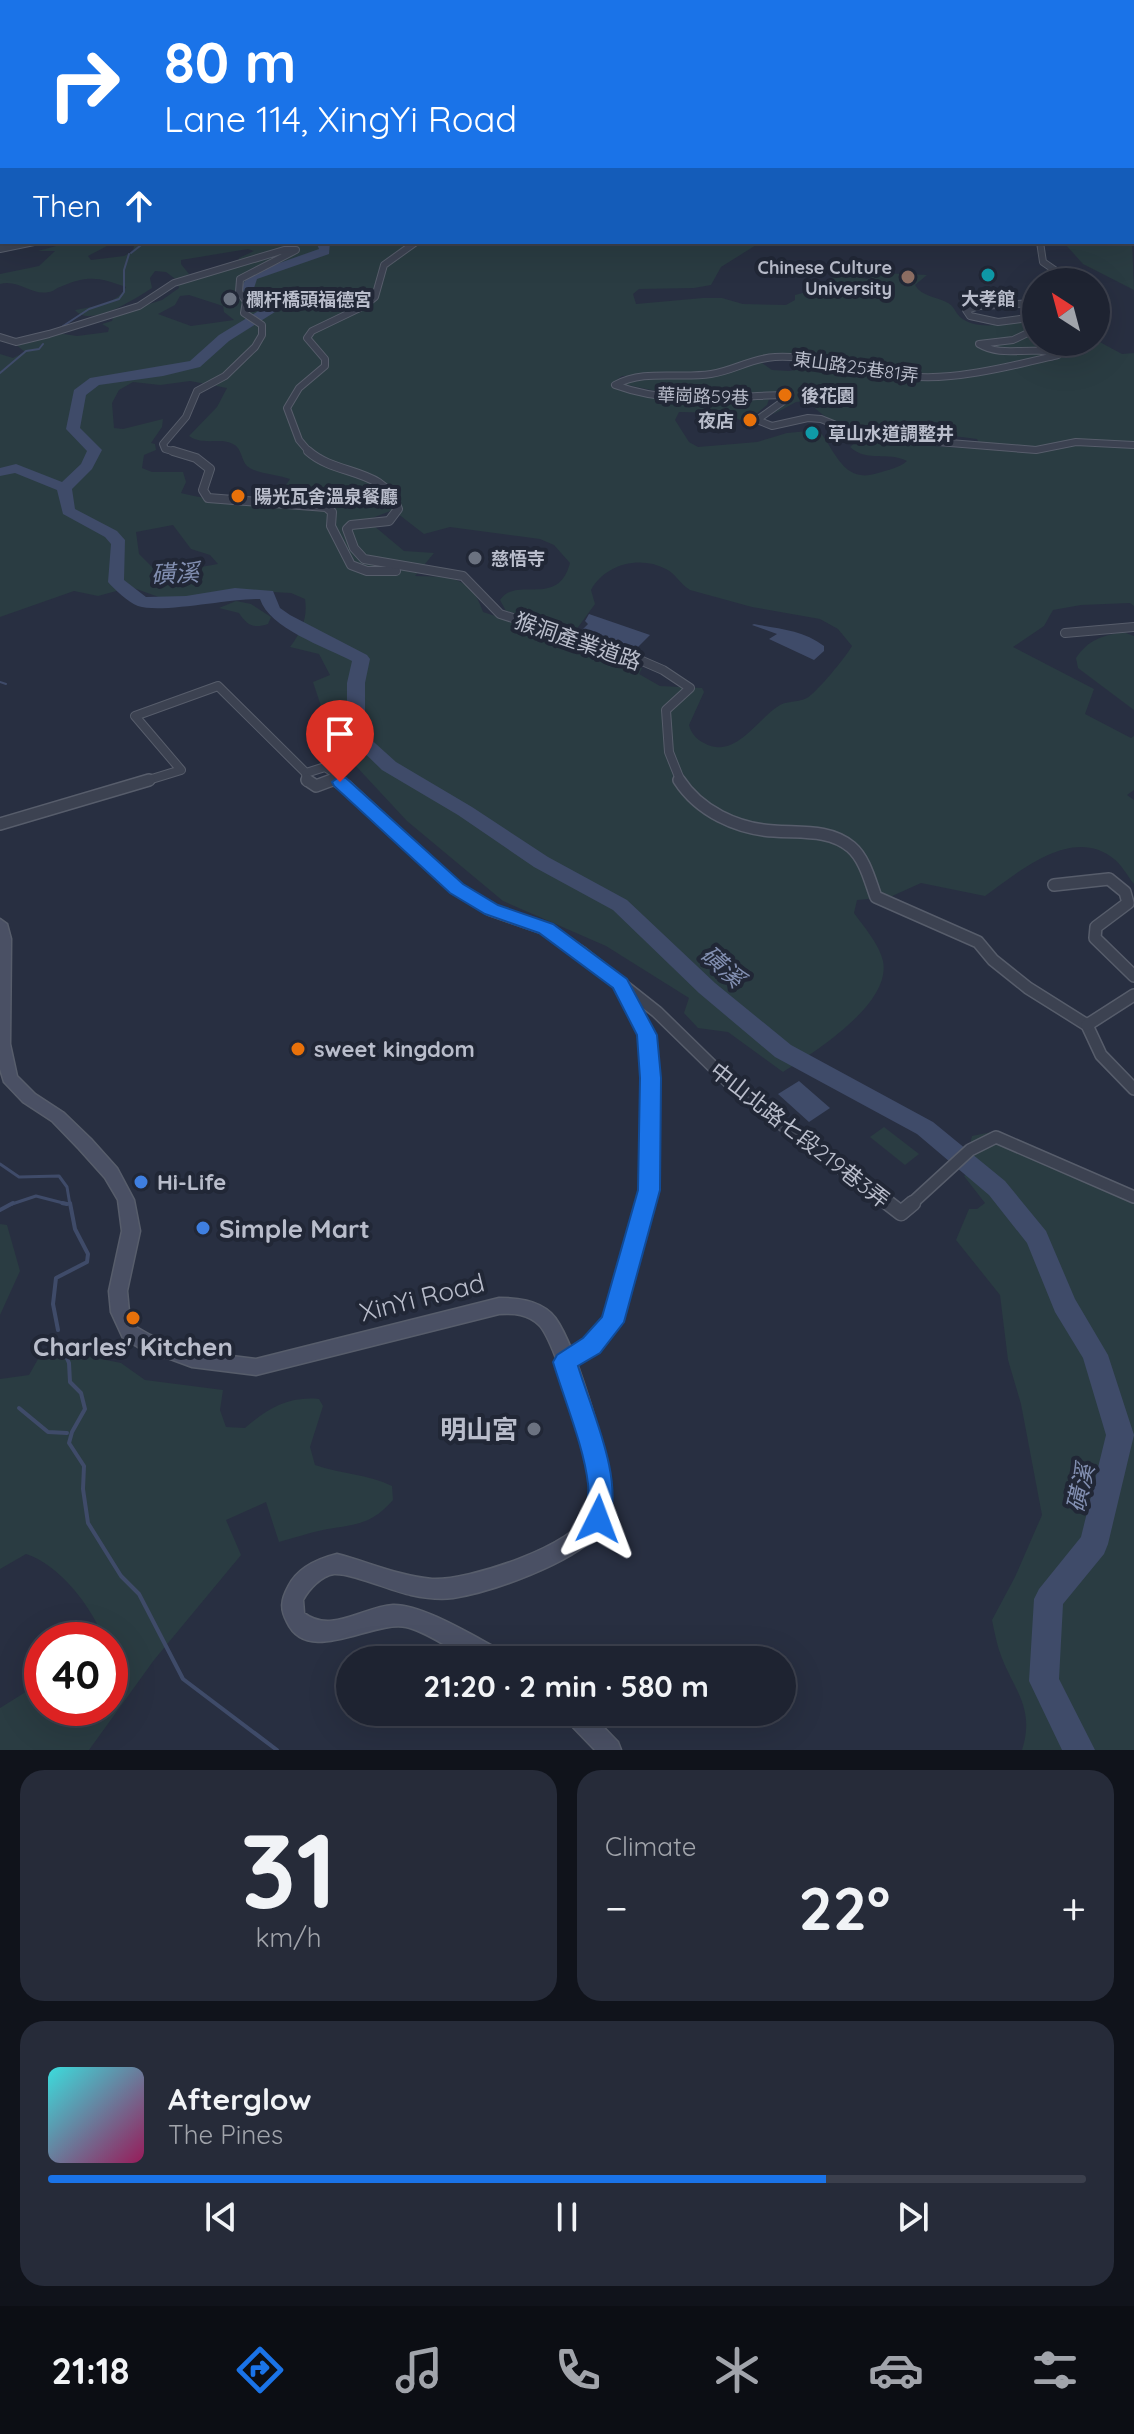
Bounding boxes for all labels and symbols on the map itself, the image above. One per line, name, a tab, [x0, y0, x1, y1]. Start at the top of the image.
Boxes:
place label: Chinese Culture University	[758, 256, 892, 300]
marker: 大孝館	[979, 266, 997, 284]
marker: Chinese Culture University	[899, 268, 917, 286]
north arrow	[1022, 268, 1110, 356]
place label: 大孝館	[961, 287, 1015, 310]
place label: 欄杆橋頭福德宮	[246, 288, 372, 311]
marker: 欄杆橋頭福德宮	[221, 290, 239, 308]
street label: 東山路25巷81弄	[792, 347, 920, 387]
street label: 華崗路59巷	[657, 383, 749, 409]
place label: 後花園	[801, 384, 855, 407]
marker: 後花園	[776, 386, 794, 404]
place label: 夜店	[698, 409, 734, 432]
marker: 夜店	[741, 411, 759, 429]
place label: 草山水道調整井	[828, 422, 954, 445]
marker: 草山水道調整井	[803, 424, 821, 442]
place label: 陽光瓦舍溫泉餐廳	[254, 485, 398, 508]
marker: 陽光瓦舍溫泉餐廳	[229, 487, 247, 505]
place label: 慈悟寺	[491, 547, 545, 570]
marker: 慈悟寺	[466, 549, 484, 567]
water label: 磺溪	[150, 557, 203, 589]
street label: 猴洞產業道路	[511, 606, 645, 676]
pin	[306, 700, 374, 782]
water label: 磺溪	[695, 939, 753, 995]
place label: sweet kingdom	[314, 1035, 475, 1063]
marker: sweet kingdom	[289, 1040, 307, 1058]
street label: 中山北路七段219巷3弄	[705, 1056, 895, 1214]
place label: Hi-Life	[157, 1168, 226, 1196]
marker: Hi-Life	[132, 1173, 150, 1191]
place label: Simple Mart	[219, 1212, 370, 1245]
marker: Simple Mart	[194, 1219, 212, 1237]
street label: XinYi Road	[356, 1266, 488, 1328]
marker: Charles' Kitchen	[124, 1309, 142, 1327]
place label: Charles' Kitchen	[33, 1330, 233, 1363]
place label: 明山宮	[440, 1413, 518, 1446]
marker: 明山宮	[525, 1420, 543, 1438]
water label: 磺溪	[1060, 1458, 1101, 1515]
position arrow	[556, 1477, 640, 1561]
speed limit sign: 40	[24, 1622, 128, 1726]

